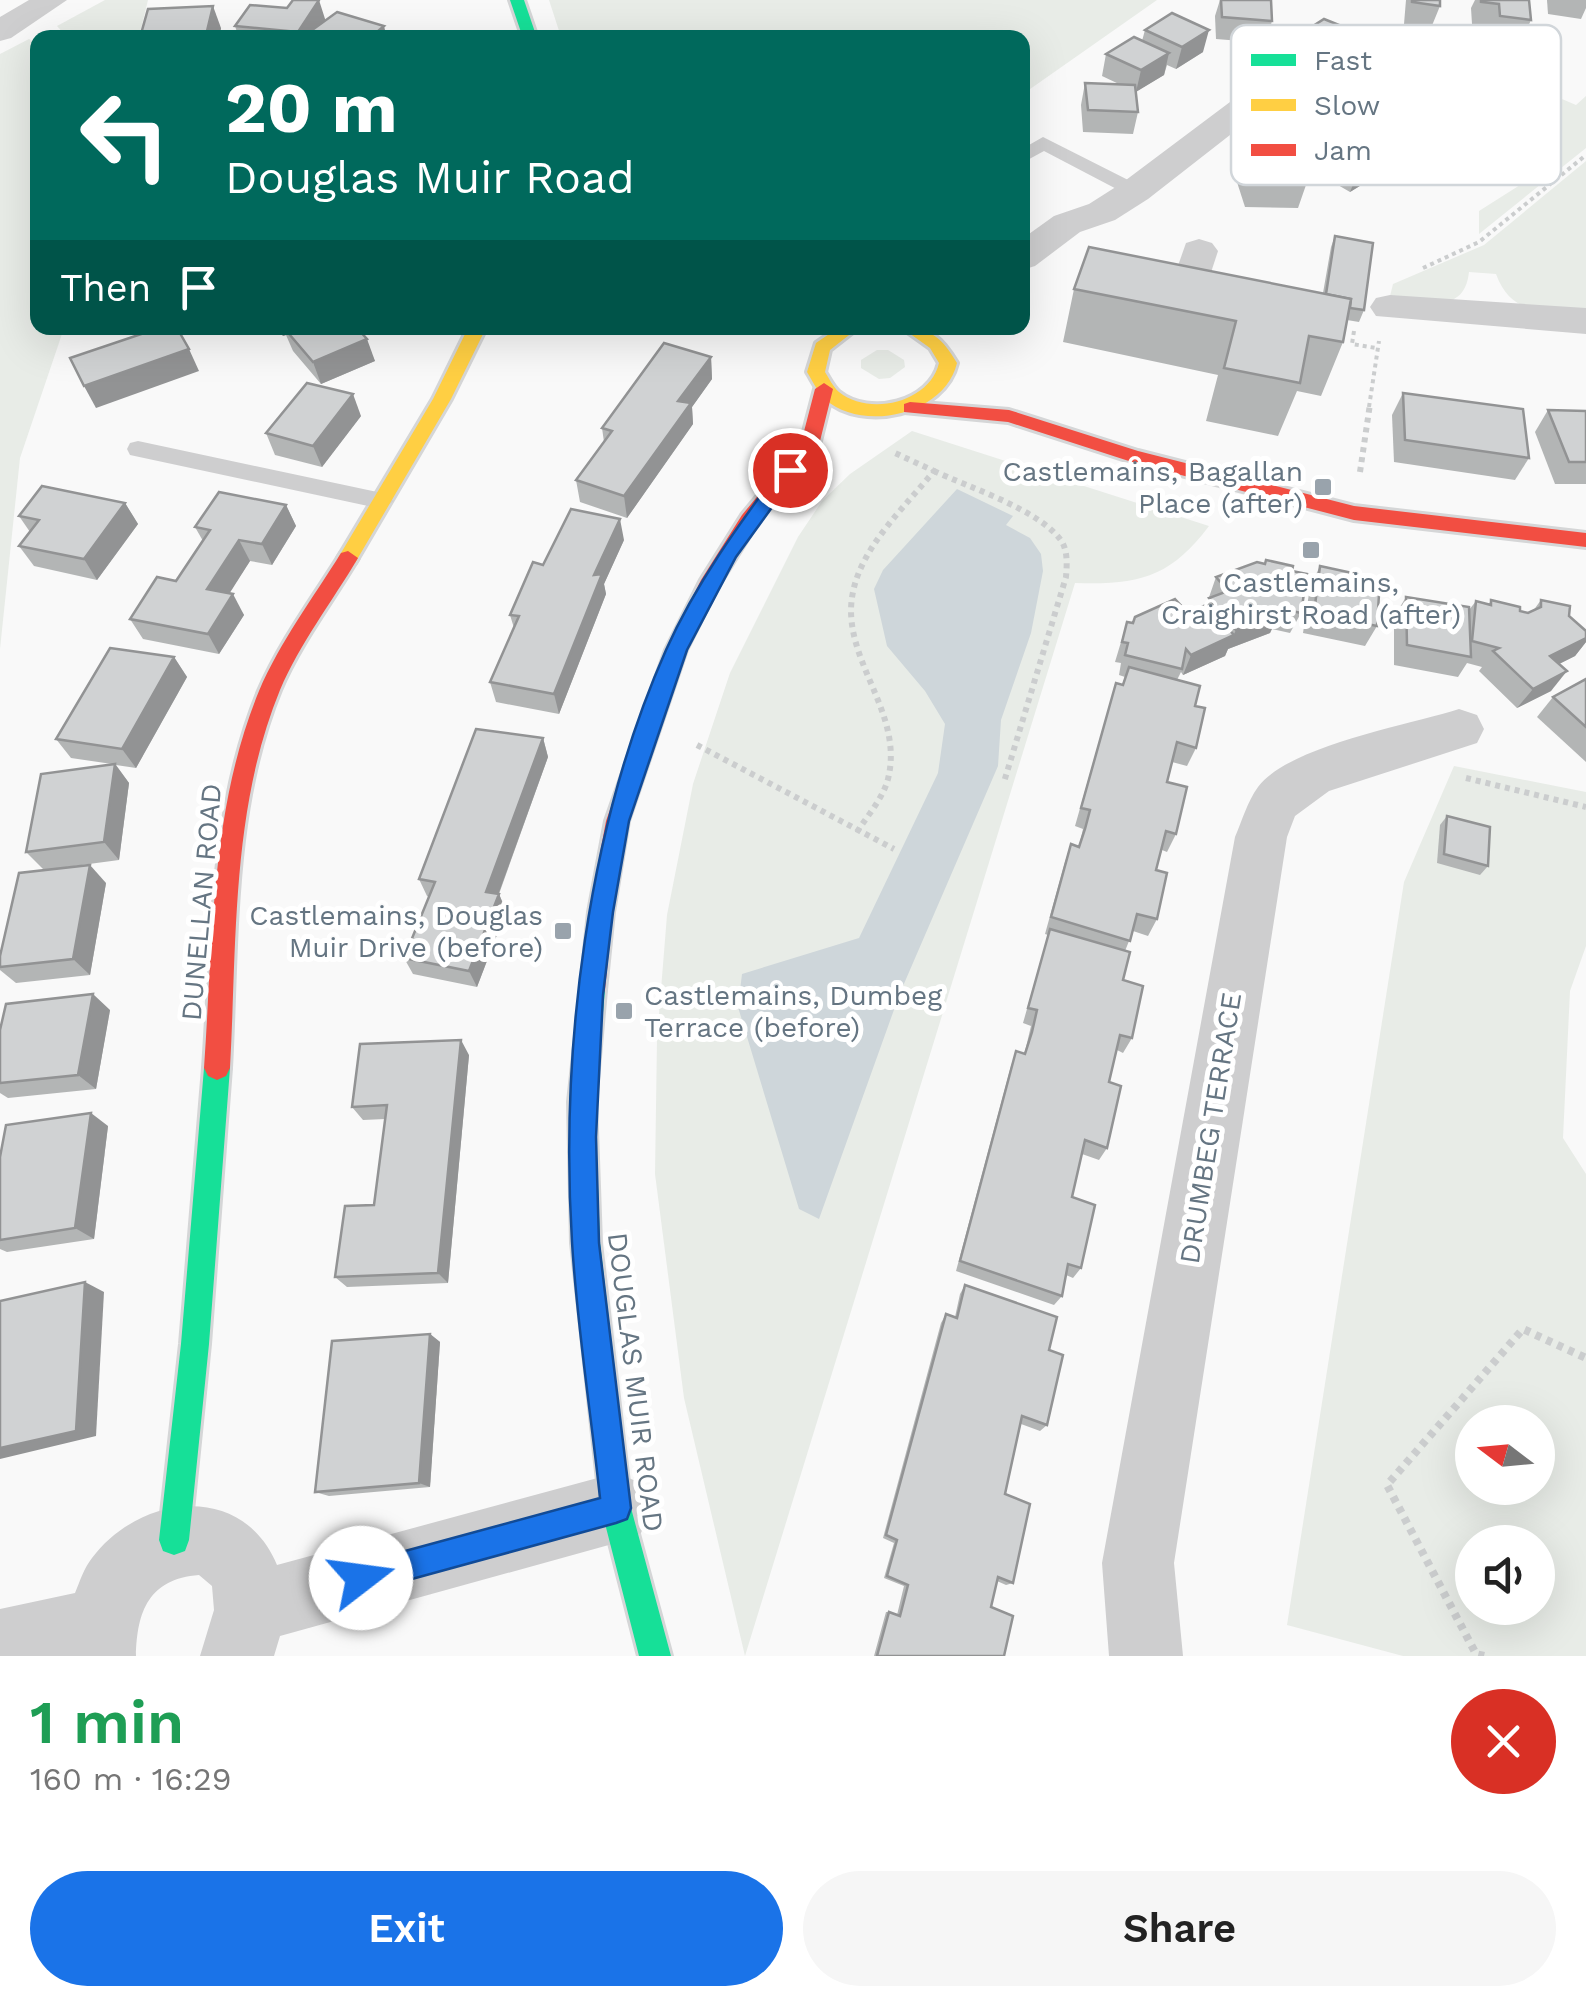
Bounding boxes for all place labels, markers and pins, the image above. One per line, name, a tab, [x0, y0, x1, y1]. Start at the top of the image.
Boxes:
pin	[748, 428, 833, 513]
place label: Castlemains, Bagallan Place (after)	[1002, 455, 1303, 520]
marker: Castlemains, Bagallan Place (after)	[1312, 476, 1334, 498]
marker: Castlemains, Craighirst Road (after)	[1300, 539, 1322, 561]
place label: Castlemains, Craighirst Road (after)	[1161, 566, 1461, 631]
place label: Castlemains, Douglas Muir Drive (before)	[249, 899, 543, 964]
marker: Castlemains, Douglas Muir Drive (before)	[552, 920, 574, 942]
place label: Castlemains, Dumbeg Terrace (before)	[644, 979, 942, 1044]
marker: Castlemains, Dumbeg Terrace (before)	[613, 1000, 635, 1022]

